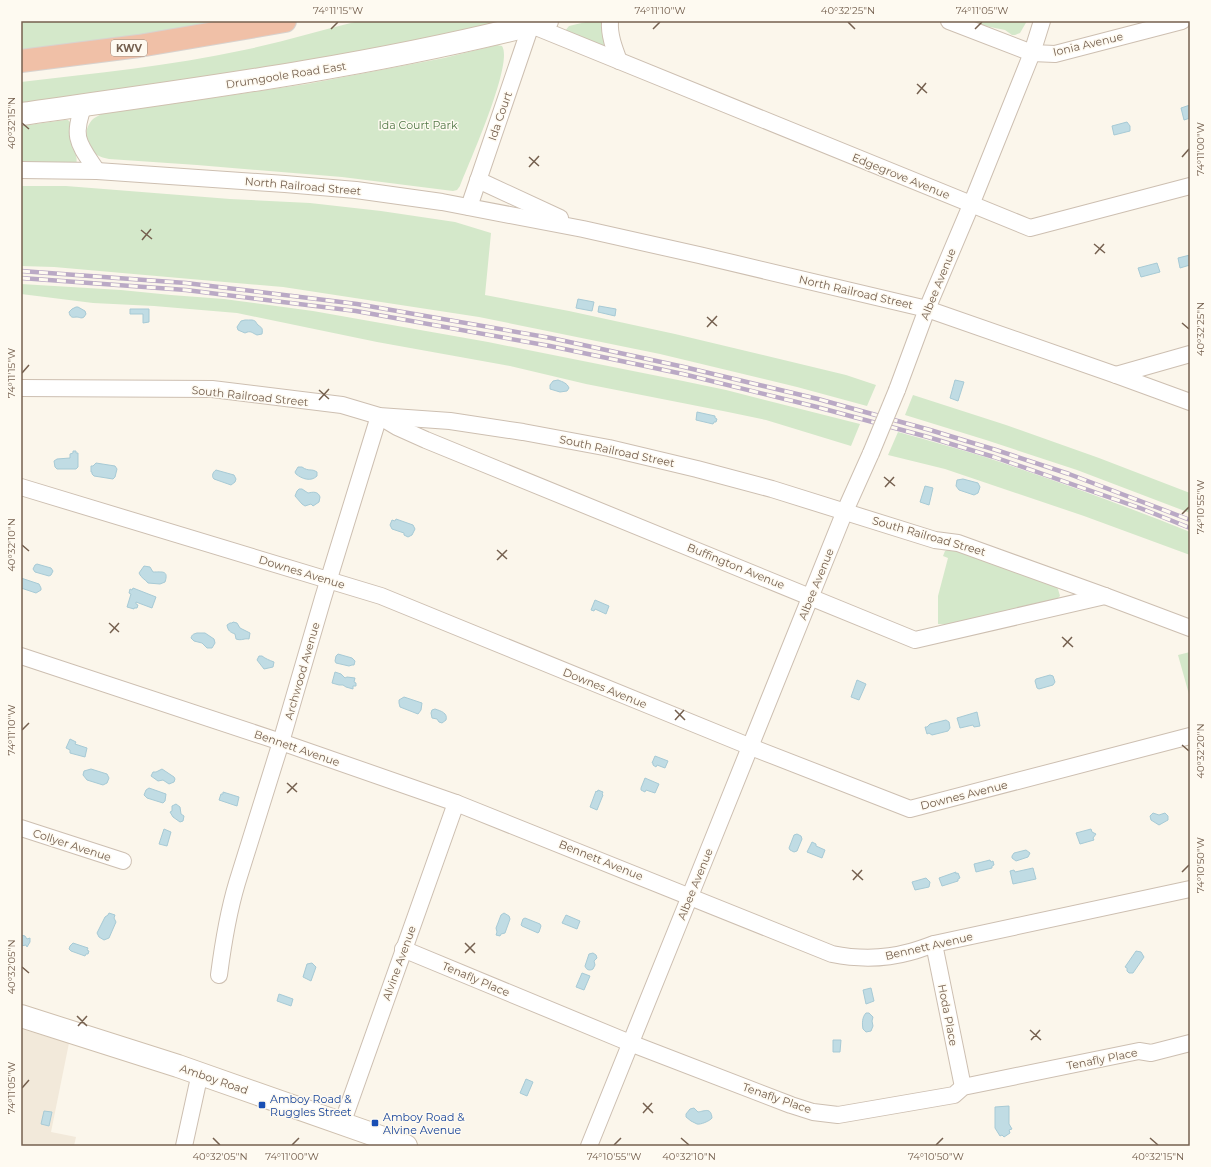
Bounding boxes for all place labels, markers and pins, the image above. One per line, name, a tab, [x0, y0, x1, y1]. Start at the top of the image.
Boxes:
place label: Amboy Road & Ruggles Street	[270, 1092, 352, 1119]
marker: Amboy Road & Ruggles Street	[257, 1100, 267, 1110]
place label: Amboy Road & Alvine Avenue	[383, 1110, 465, 1137]
marker: Amboy Road & Alvine Avenue	[370, 1118, 380, 1128]

